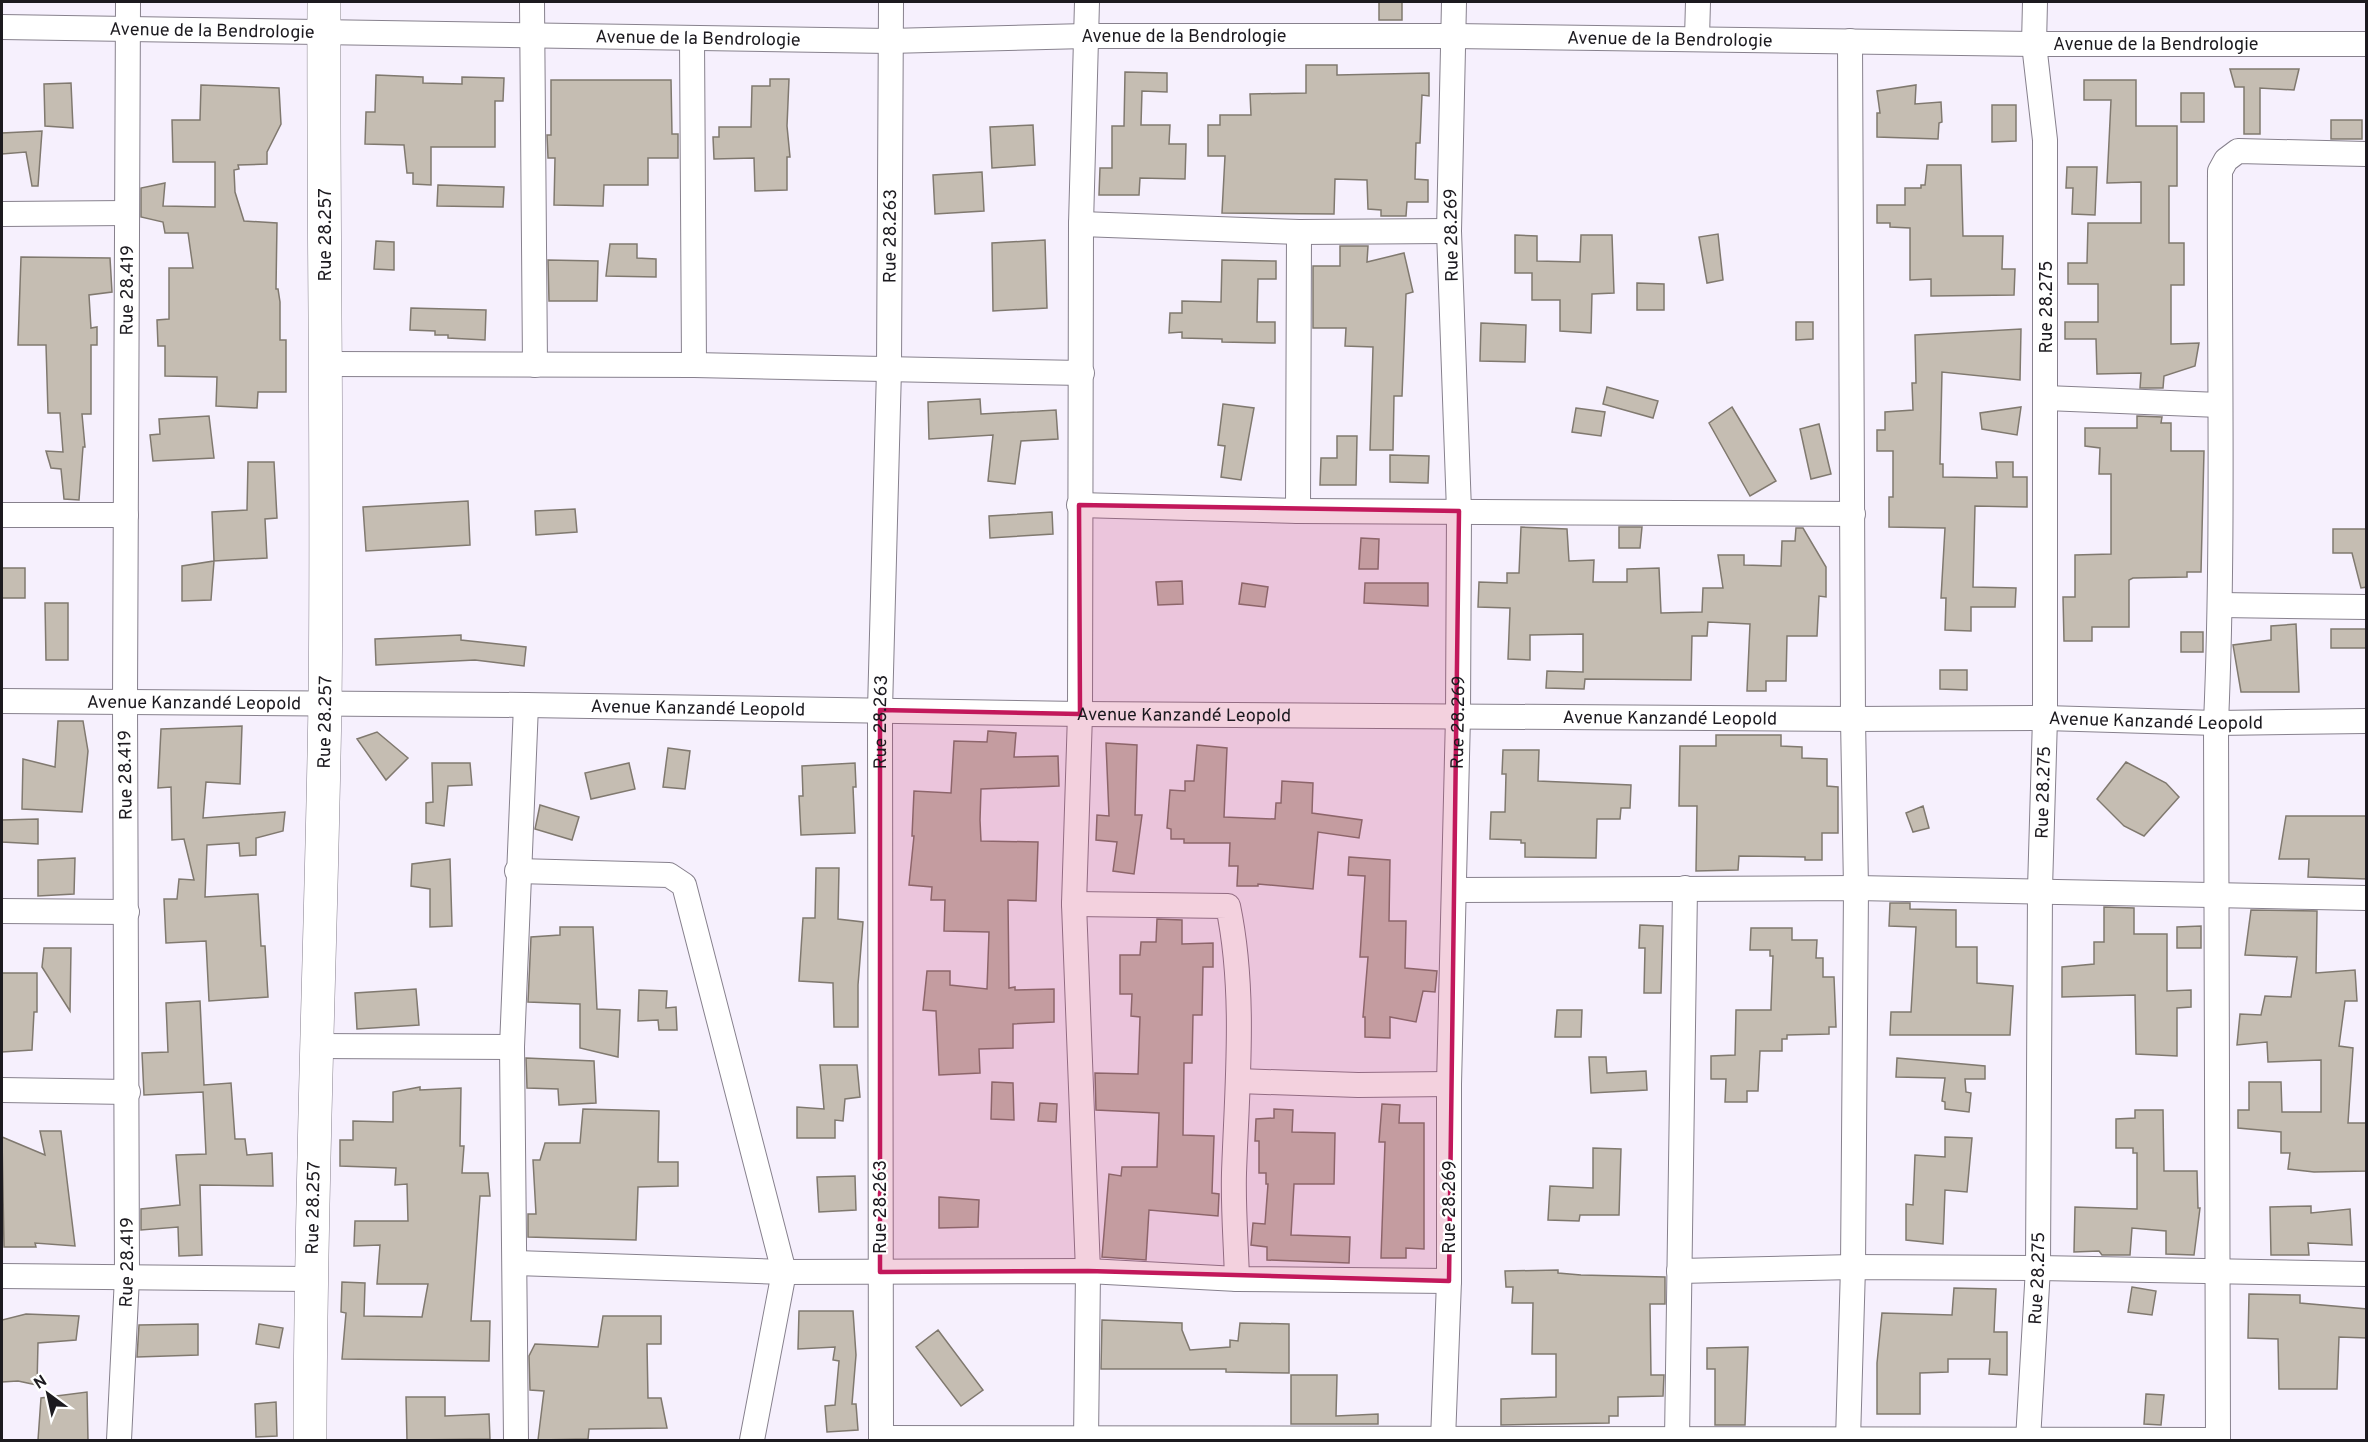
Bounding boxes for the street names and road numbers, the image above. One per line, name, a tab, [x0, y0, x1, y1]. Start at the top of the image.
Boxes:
street label: Avenue de la Bendrologie	[109, 19, 315, 45]
street label: Avenue de la Bendrologie	[595, 26, 801, 53]
street label: Avenue de la Bendrologie	[1081, 26, 1287, 49]
street label: Avenue de la Bendrologie	[1567, 28, 1773, 53]
street label: Avenue de la Bendrologie	[2053, 34, 2258, 57]
street label: Rue 28.257	[315, 188, 338, 282]
street label: Rue 28.269	[1440, 188, 1465, 282]
street label: Rue 28.263	[879, 189, 903, 283]
street label: Rue 28.419	[117, 245, 140, 335]
street label: Rue 28.275	[2036, 260, 2059, 354]
street label: Rue 28.257	[314, 675, 338, 769]
street label: Rue 28.263	[870, 675, 894, 769]
street label: Rue 28.269	[1447, 675, 1471, 769]
street label: Avenue Kanzandé Leopold	[87, 692, 301, 716]
street label: Avenue Kanzandé Leopold	[590, 696, 805, 723]
street label: Avenue Kanzandé Leopold	[1077, 704, 1291, 728]
street label: Avenue Kanzandé Leopold	[1563, 707, 1777, 732]
street label: Avenue Kanzandé Leopold	[2048, 708, 2263, 736]
street label: Rue 28.419	[114, 730, 139, 820]
street label: Rue 28.275	[2031, 746, 2057, 839]
street label: Rue 28.263	[870, 1160, 893, 1254]
street label: Rue 28.269	[1439, 1160, 1462, 1254]
street label: Rue 28.257	[302, 1161, 327, 1255]
street label: Rue 28.419	[116, 1217, 140, 1308]
street label: Rue 28.275	[2025, 1232, 2051, 1326]

